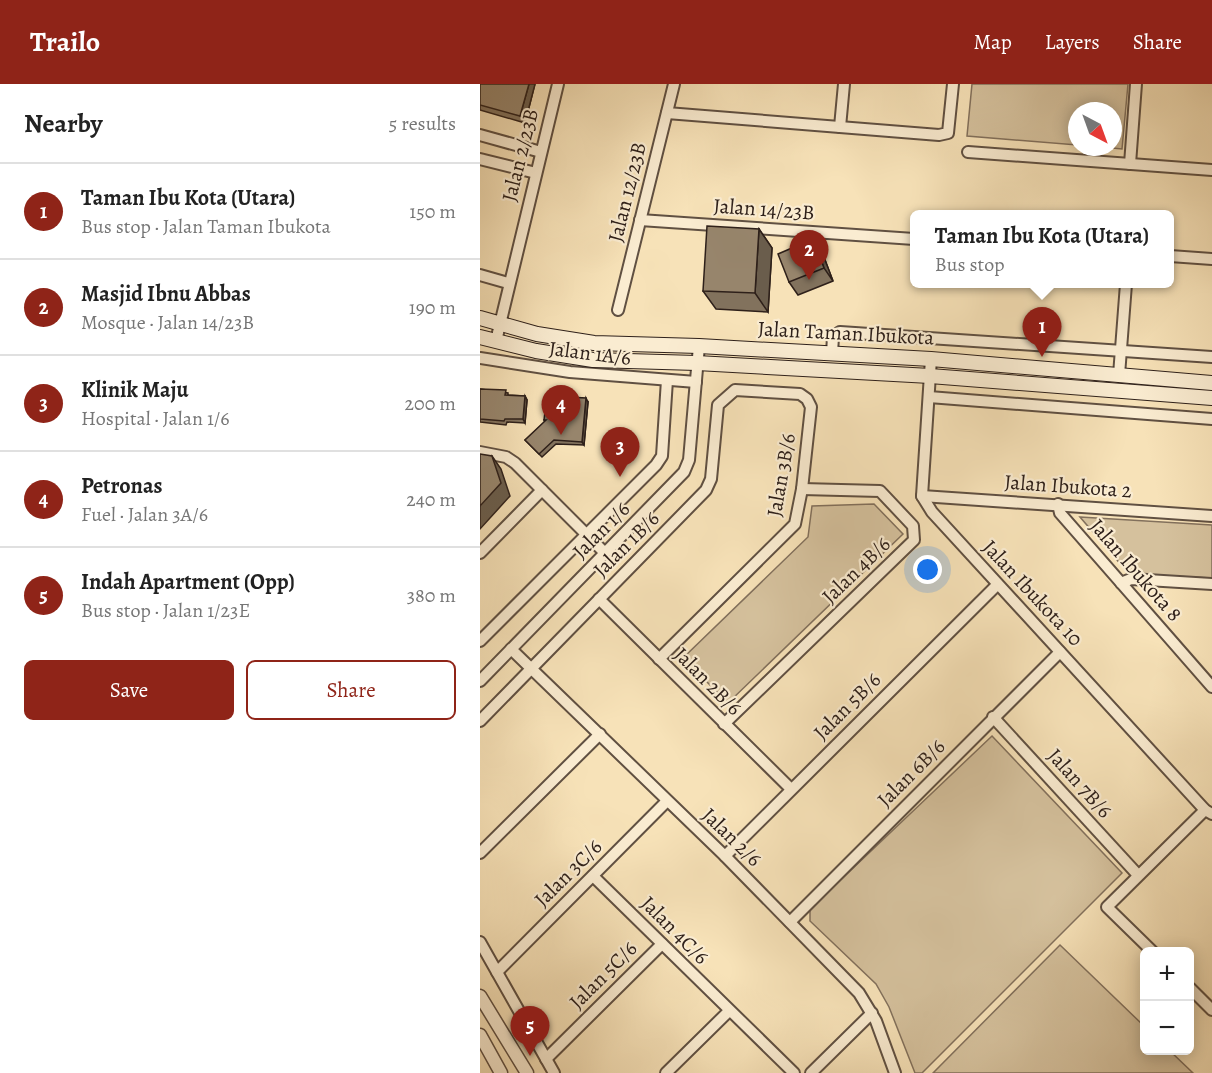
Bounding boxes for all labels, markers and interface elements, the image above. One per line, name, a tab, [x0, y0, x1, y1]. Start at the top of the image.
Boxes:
text: Trailo	[30, 23, 100, 61]
text: Map	[973, 28, 1012, 56]
text: Layers	[1045, 28, 1100, 56]
text: Share	[1133, 28, 1182, 56]
north arrow	[1068, 102, 1122, 156]
text: Nearby	[24, 106, 103, 141]
street label: Jalan 2/23B	[495, 106, 545, 204]
text: 5 results	[389, 110, 456, 137]
street label: Jalan 12/23B	[601, 139, 653, 245]
text: Taman Ibu Kota (Utara)	[81, 183, 296, 213]
street label: Jalan 14/23B	[712, 191, 816, 227]
text: 1	[40, 198, 47, 225]
text: 150 m	[409, 198, 456, 225]
popup	[910, 210, 1174, 288]
text: Bus stop · Jalan Taman Ibukota	[81, 213, 331, 240]
text: Taman Ibu Kota (Utara)	[935, 221, 1149, 251]
pin: 2	[790, 230, 828, 280]
text: Bus stop	[935, 251, 1005, 278]
text: Masjid Ibnu Abbas	[81, 279, 251, 309]
text: 2	[39, 294, 48, 321]
text: 190 m	[409, 294, 456, 321]
pin: 1	[1022, 308, 1062, 357]
text: Mosque · Jalan 14/23B	[81, 309, 254, 336]
street label: Jalan Taman Ibukota	[757, 314, 935, 352]
street label: Jalan 1A/6	[547, 334, 633, 372]
text: Klinik Maju	[81, 375, 189, 405]
pin: 4	[542, 386, 580, 435]
text: 3	[39, 390, 48, 417]
text: 200 m	[405, 390, 456, 417]
text: Hospital · Jalan 1/6	[81, 405, 230, 432]
pin: 3	[600, 428, 640, 477]
street label: Jalan 3B/6	[760, 431, 802, 519]
street label: Jalan Ibukota 2	[1003, 468, 1133, 504]
text: Petronas	[81, 471, 163, 501]
text: 4	[39, 486, 48, 513]
text: 240 m	[406, 486, 456, 513]
street label: Jalan 1/6	[566, 495, 636, 565]
text: Fuel · Jalan 3A/6	[81, 501, 208, 528]
street label: Jalan 1B/6	[587, 505, 665, 583]
street label: Jalan Ibukota 8	[1084, 513, 1188, 627]
street label: Jalan 4B/6	[816, 530, 897, 610]
street label: Jalan Ibukota 10	[976, 534, 1090, 652]
your location	[913, 555, 942, 584]
text: Indah Apartment (Opp)	[81, 567, 295, 597]
text: 5	[39, 582, 48, 609]
text: 380 m	[407, 582, 456, 609]
text: Bus stop · Jalan 1/23E	[81, 597, 250, 624]
street label: Jalan 2B/6	[668, 641, 748, 721]
button: Save	[24, 660, 234, 720]
button: Share	[246, 660, 456, 720]
street label: Jalan 5B/6	[807, 666, 887, 746]
street label: Jalan 6B/6	[871, 733, 951, 813]
street label: Jalan 7B/6	[1041, 742, 1119, 824]
street label: Jalan 2/6	[696, 802, 768, 873]
street label: Jalan 3C/6	[528, 833, 608, 913]
street label: Jalan 4C/6	[635, 890, 715, 970]
street label: Jalan 5C/6	[563, 935, 643, 1015]
map controls	[1140, 947, 1194, 1055]
button: +	[1140, 947, 1194, 1001]
button: −	[1140, 1001, 1194, 1055]
pin: 5	[511, 1006, 550, 1056]

